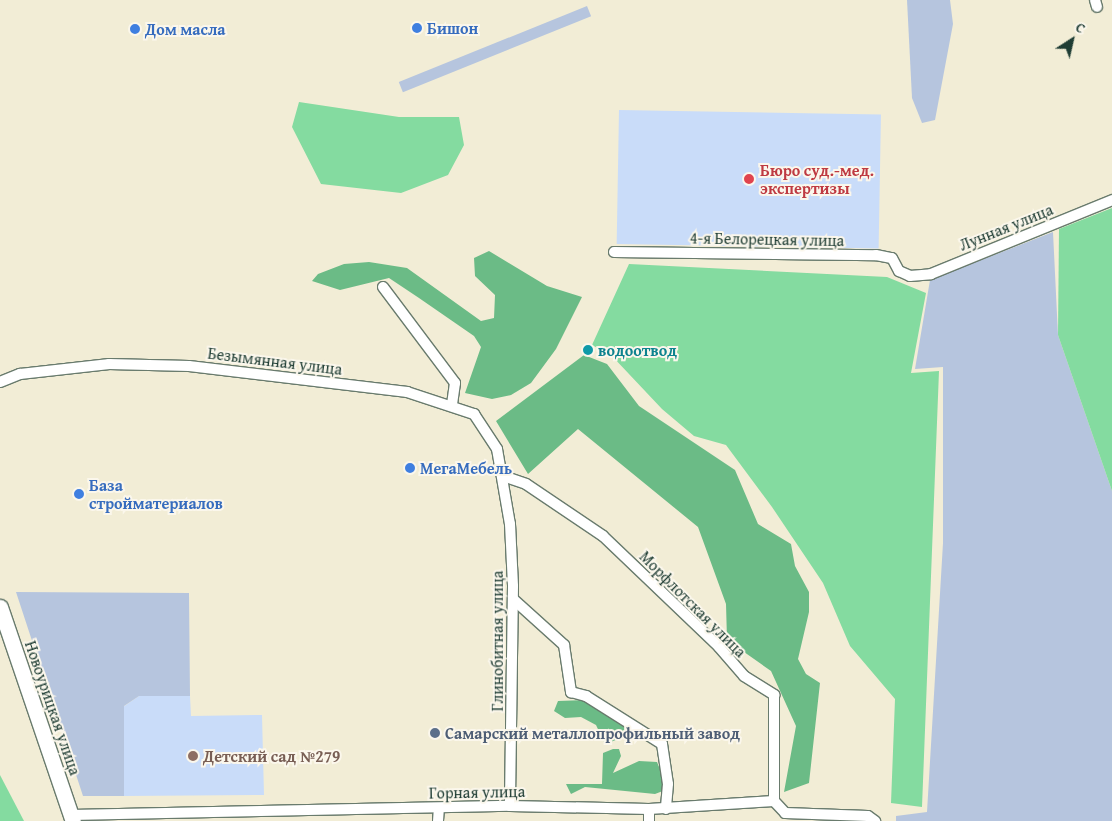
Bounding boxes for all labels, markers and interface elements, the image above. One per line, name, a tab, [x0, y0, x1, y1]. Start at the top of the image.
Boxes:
north arrow	[1047, 15, 1097, 65]
text: С	[1072, 17, 1090, 38]
place label: Бишон	[427, 18, 478, 38]
place label: Дом масла	[145, 19, 226, 39]
marker: Бишон	[411, 22, 423, 34]
marker: Дом масла	[129, 23, 141, 35]
place label: Бюро суд.-мед. экспертизы	[760, 160, 874, 198]
marker: Бюро суд.-мед. экспертизы	[742, 172, 756, 186]
street label: Лунная улица	[956, 199, 1056, 255]
street label: 4-я Белорецкая улица	[690, 228, 844, 250]
place label: водоотвод	[598, 340, 677, 360]
street label: Безымянная улица	[207, 343, 343, 379]
marker: водоотвод	[582, 344, 594, 356]
place label: МегаМебель	[420, 458, 512, 478]
marker: МегаМебель	[404, 462, 416, 474]
place label: База стройматериалов	[89, 475, 223, 513]
marker: База стройматериалов	[73, 488, 85, 500]
street label: Морфлотская улица	[636, 547, 750, 661]
street label: Глинобитная улица	[487, 571, 507, 711]
street label: Новоурицкая улица	[21, 638, 85, 778]
place label: Самарский металлопрофильный завод	[445, 723, 740, 743]
marker: Самарский металлопрофильный завод	[429, 727, 441, 739]
place label: Детский сад №279	[203, 746, 340, 766]
marker: Детский сад №279	[187, 750, 199, 762]
street label: Горная улица	[429, 782, 525, 802]

